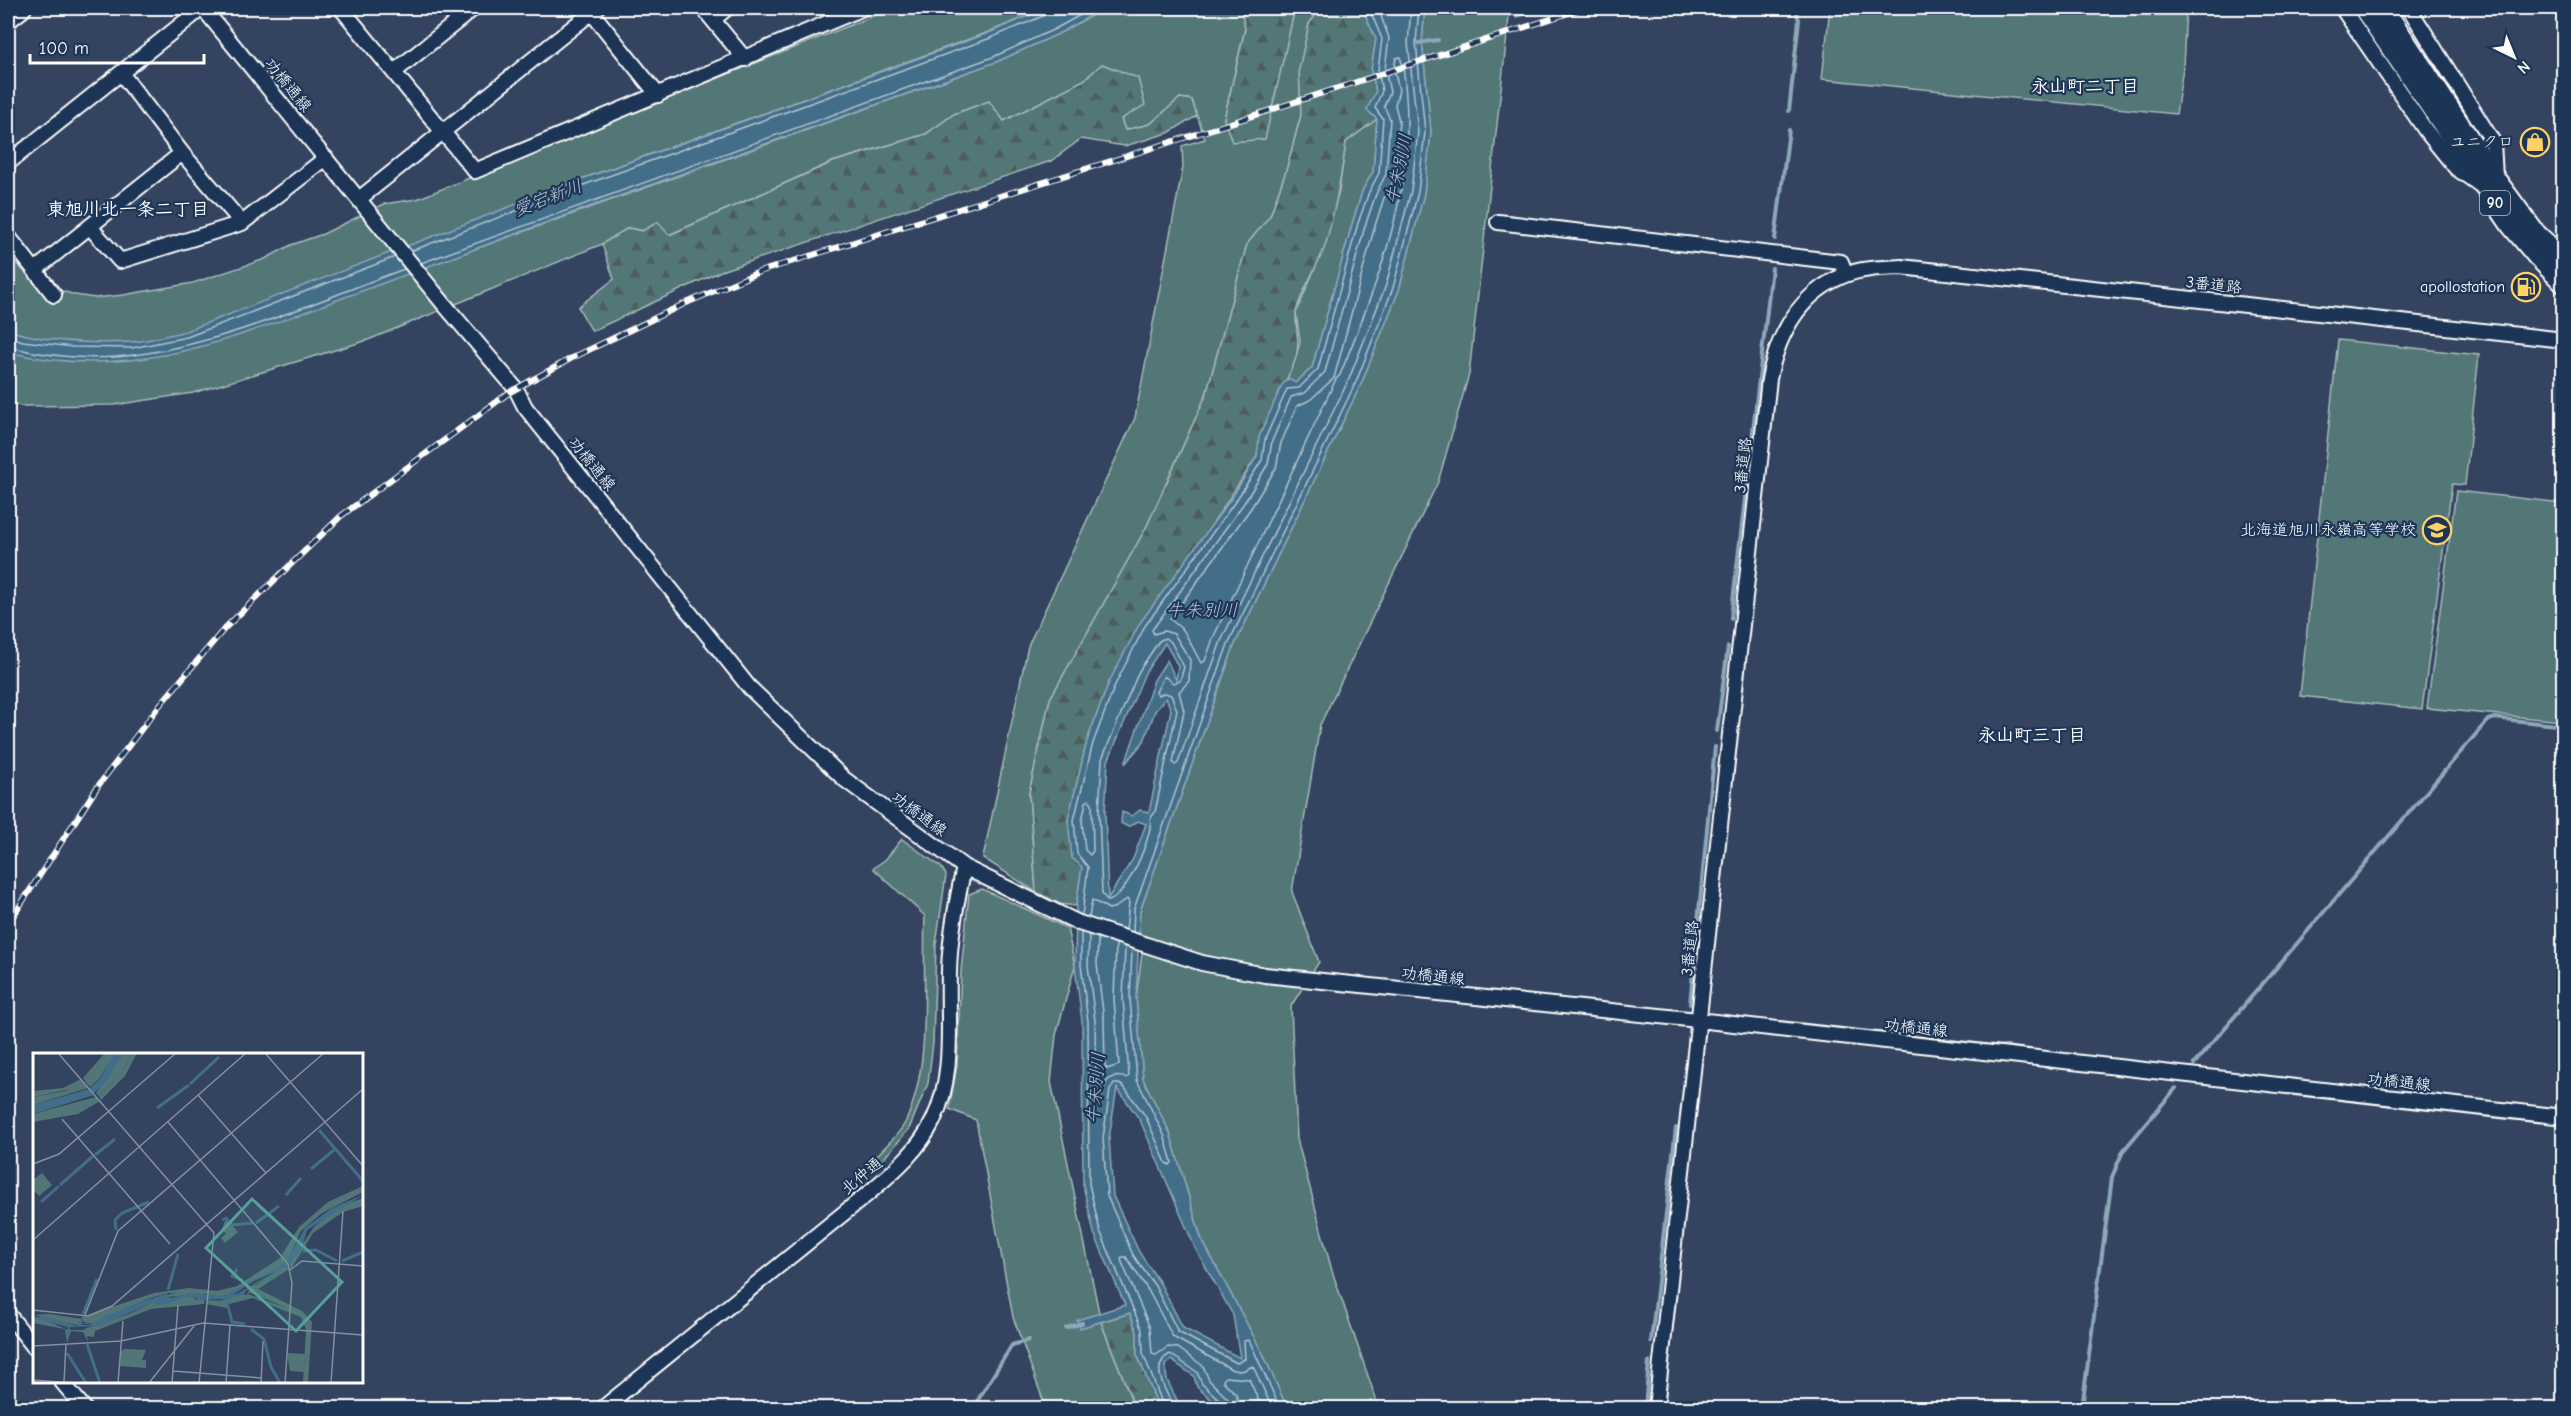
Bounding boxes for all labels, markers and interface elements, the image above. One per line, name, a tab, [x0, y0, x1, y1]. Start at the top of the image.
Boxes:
scale bar	[30, 27, 204, 65]
north arrow	[2484, 27, 2544, 87]
text: 100 m	[39, 38, 89, 59]
street label: 功橋通線	[261, 54, 315, 116]
text: N	[2514, 57, 2534, 77]
district label: 永山町二丁目	[2031, 76, 2139, 97]
shop icon: ユニクロ	[2519, 126, 2551, 158]
water label: 牛朱別川	[1381, 132, 1417, 206]
place label: ユニクロ	[2450, 133, 2514, 151]
water label: 愛宕新川	[511, 175, 585, 221]
road number: 90	[2480, 191, 2510, 215]
district label: 東旭川北一条二丁目	[47, 199, 209, 220]
fuel station icon: apollostation	[2510, 271, 2542, 303]
street label: 3番道路	[2185, 273, 2243, 297]
place label: apollostation	[2420, 278, 2505, 296]
street label: 功橋通線	[565, 433, 619, 495]
street label: 3番道路	[1731, 436, 1755, 494]
school or university icon: 北海道旭川永嶺高等学校	[2421, 514, 2453, 546]
place label: 北海道旭川永嶺高等学校	[2240, 521, 2416, 539]
water label: 牛朱別川	[1166, 600, 1238, 621]
district label: 永山町三丁目	[1978, 725, 2086, 746]
street label: 功橋通線	[888, 788, 950, 840]
street label: 3番道路	[1678, 919, 1702, 977]
street label: 功橋通線	[1400, 964, 1466, 988]
street label: 功橋通線	[1883, 1016, 1949, 1040]
water label: 牛朱別川	[1082, 1051, 1110, 1125]
inset map	[33, 1053, 363, 1383]
street label: 功橋通線	[2366, 1070, 2432, 1094]
street label: 北仲通	[838, 1154, 886, 1198]

